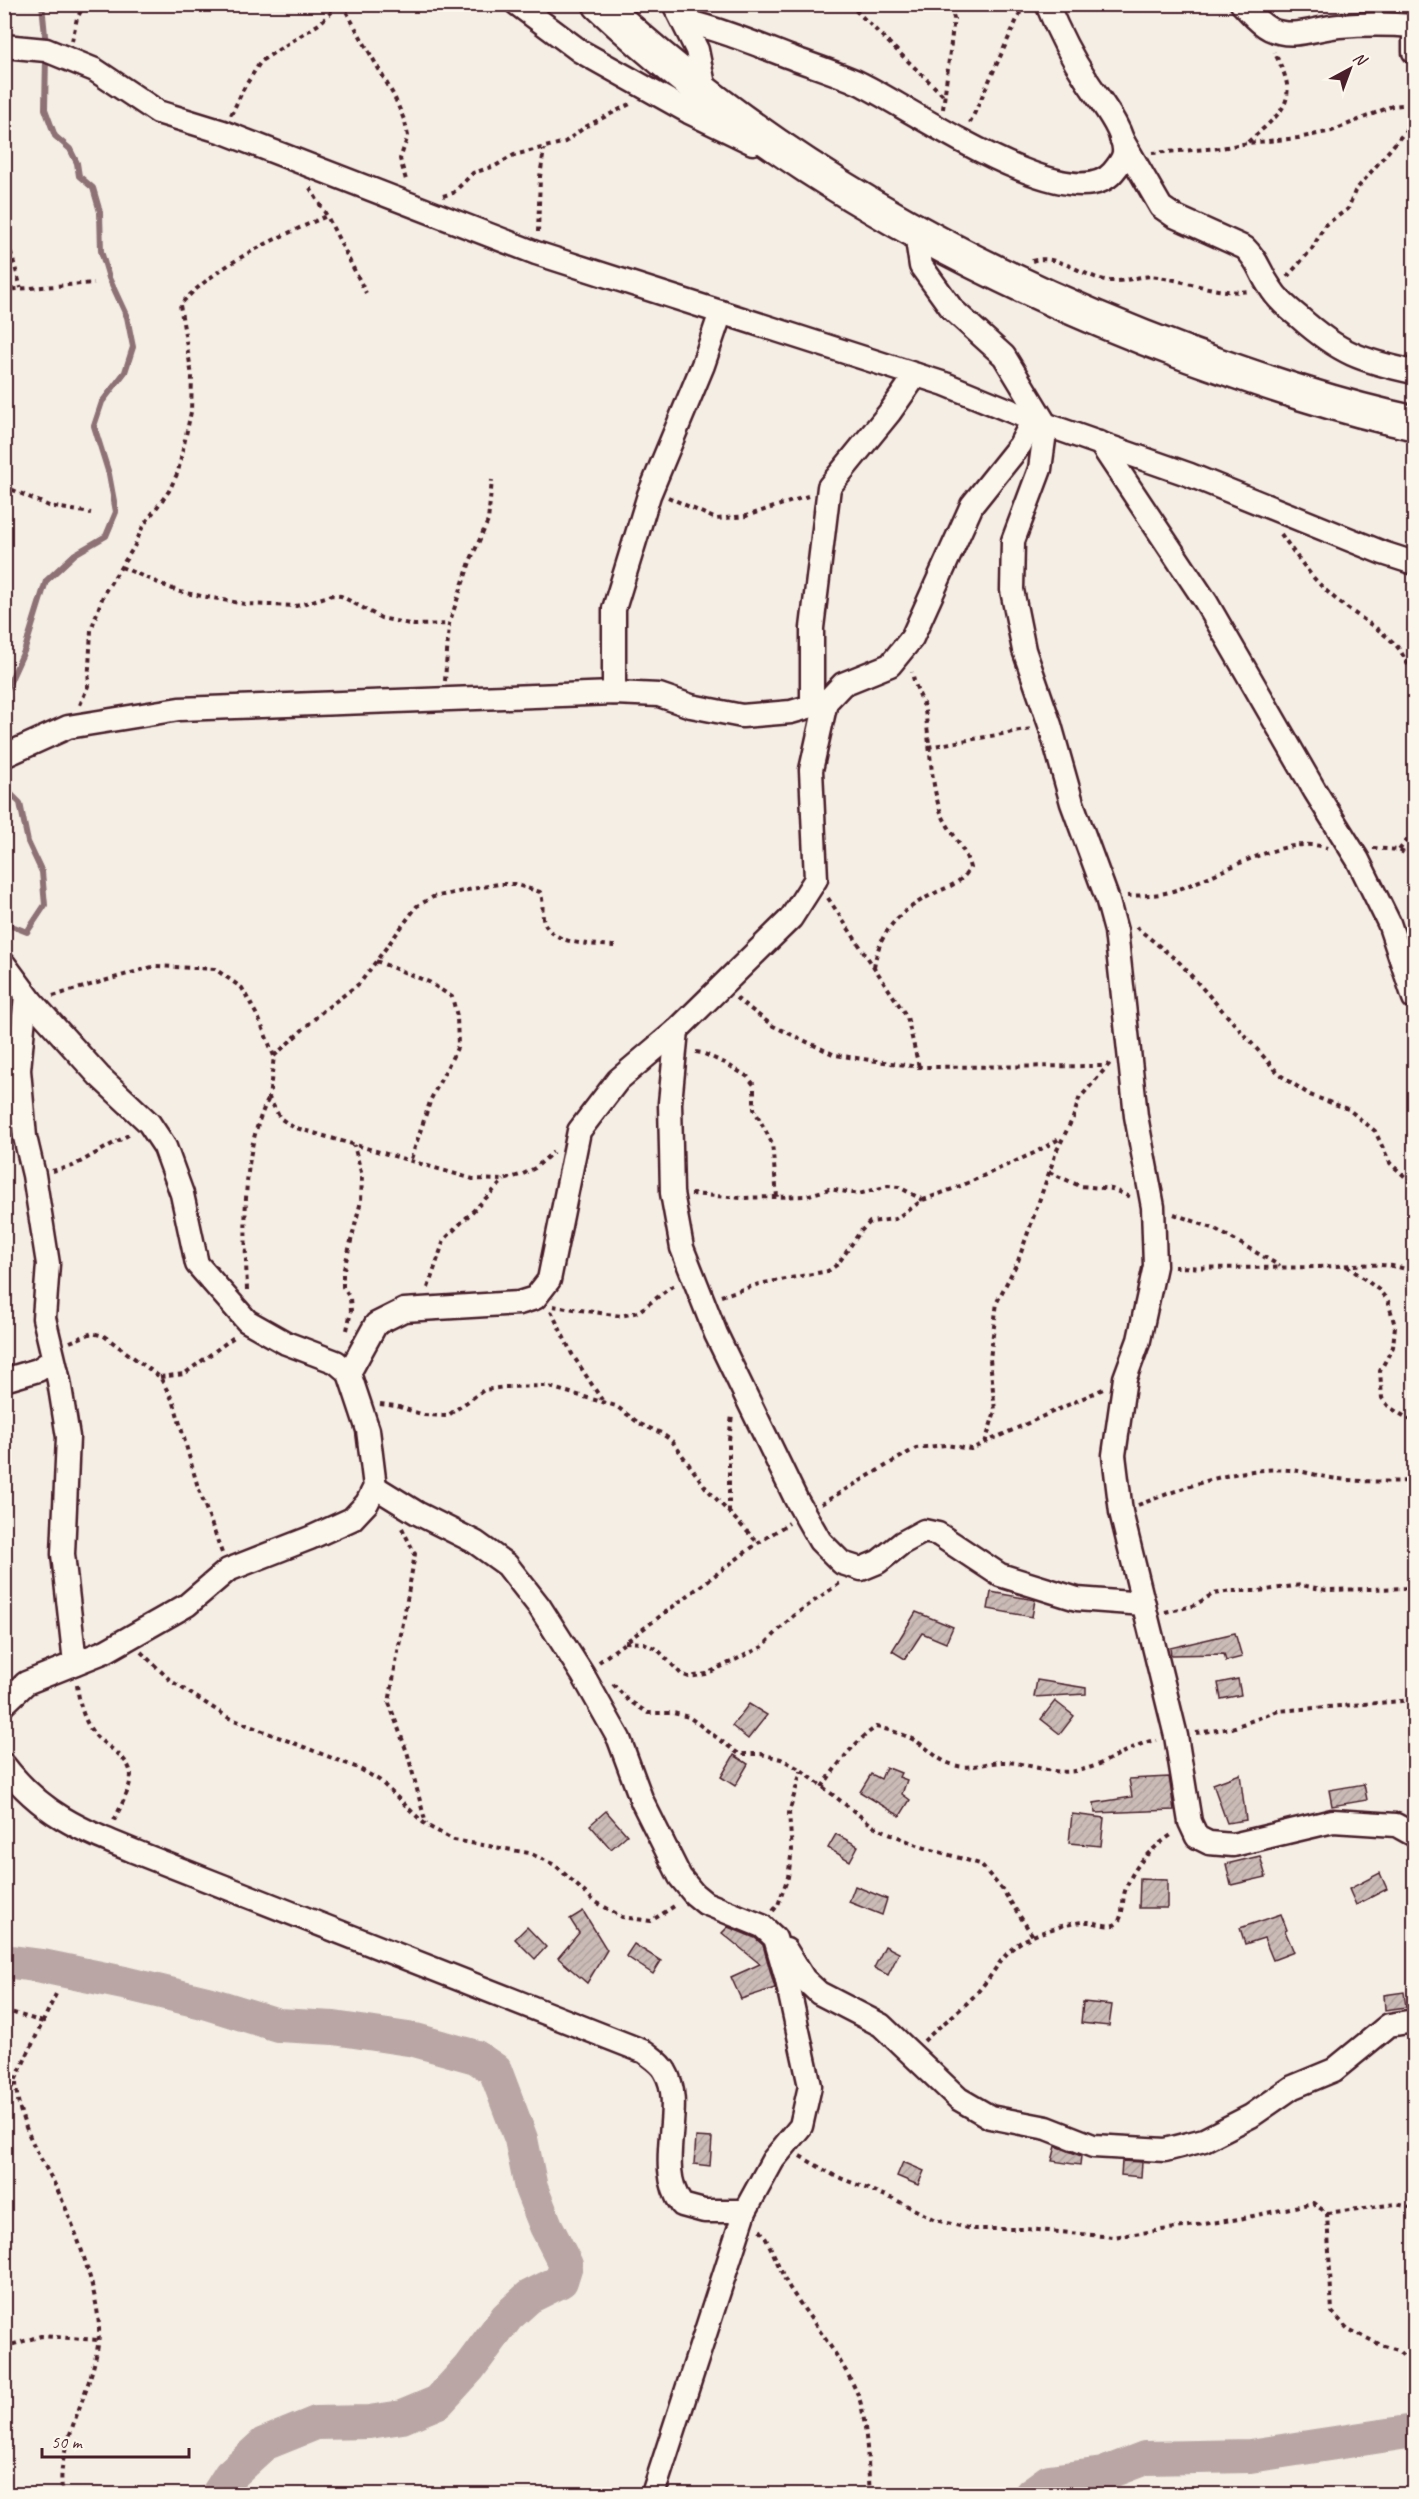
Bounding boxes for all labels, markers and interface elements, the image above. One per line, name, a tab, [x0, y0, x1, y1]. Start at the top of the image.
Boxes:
north arrow	[1320, 39, 1380, 99]
text: N	[1349, 48, 1372, 71]
scale bar	[42, 2421, 189, 2459]
text: 50 m	[51, 2431, 84, 2453]

